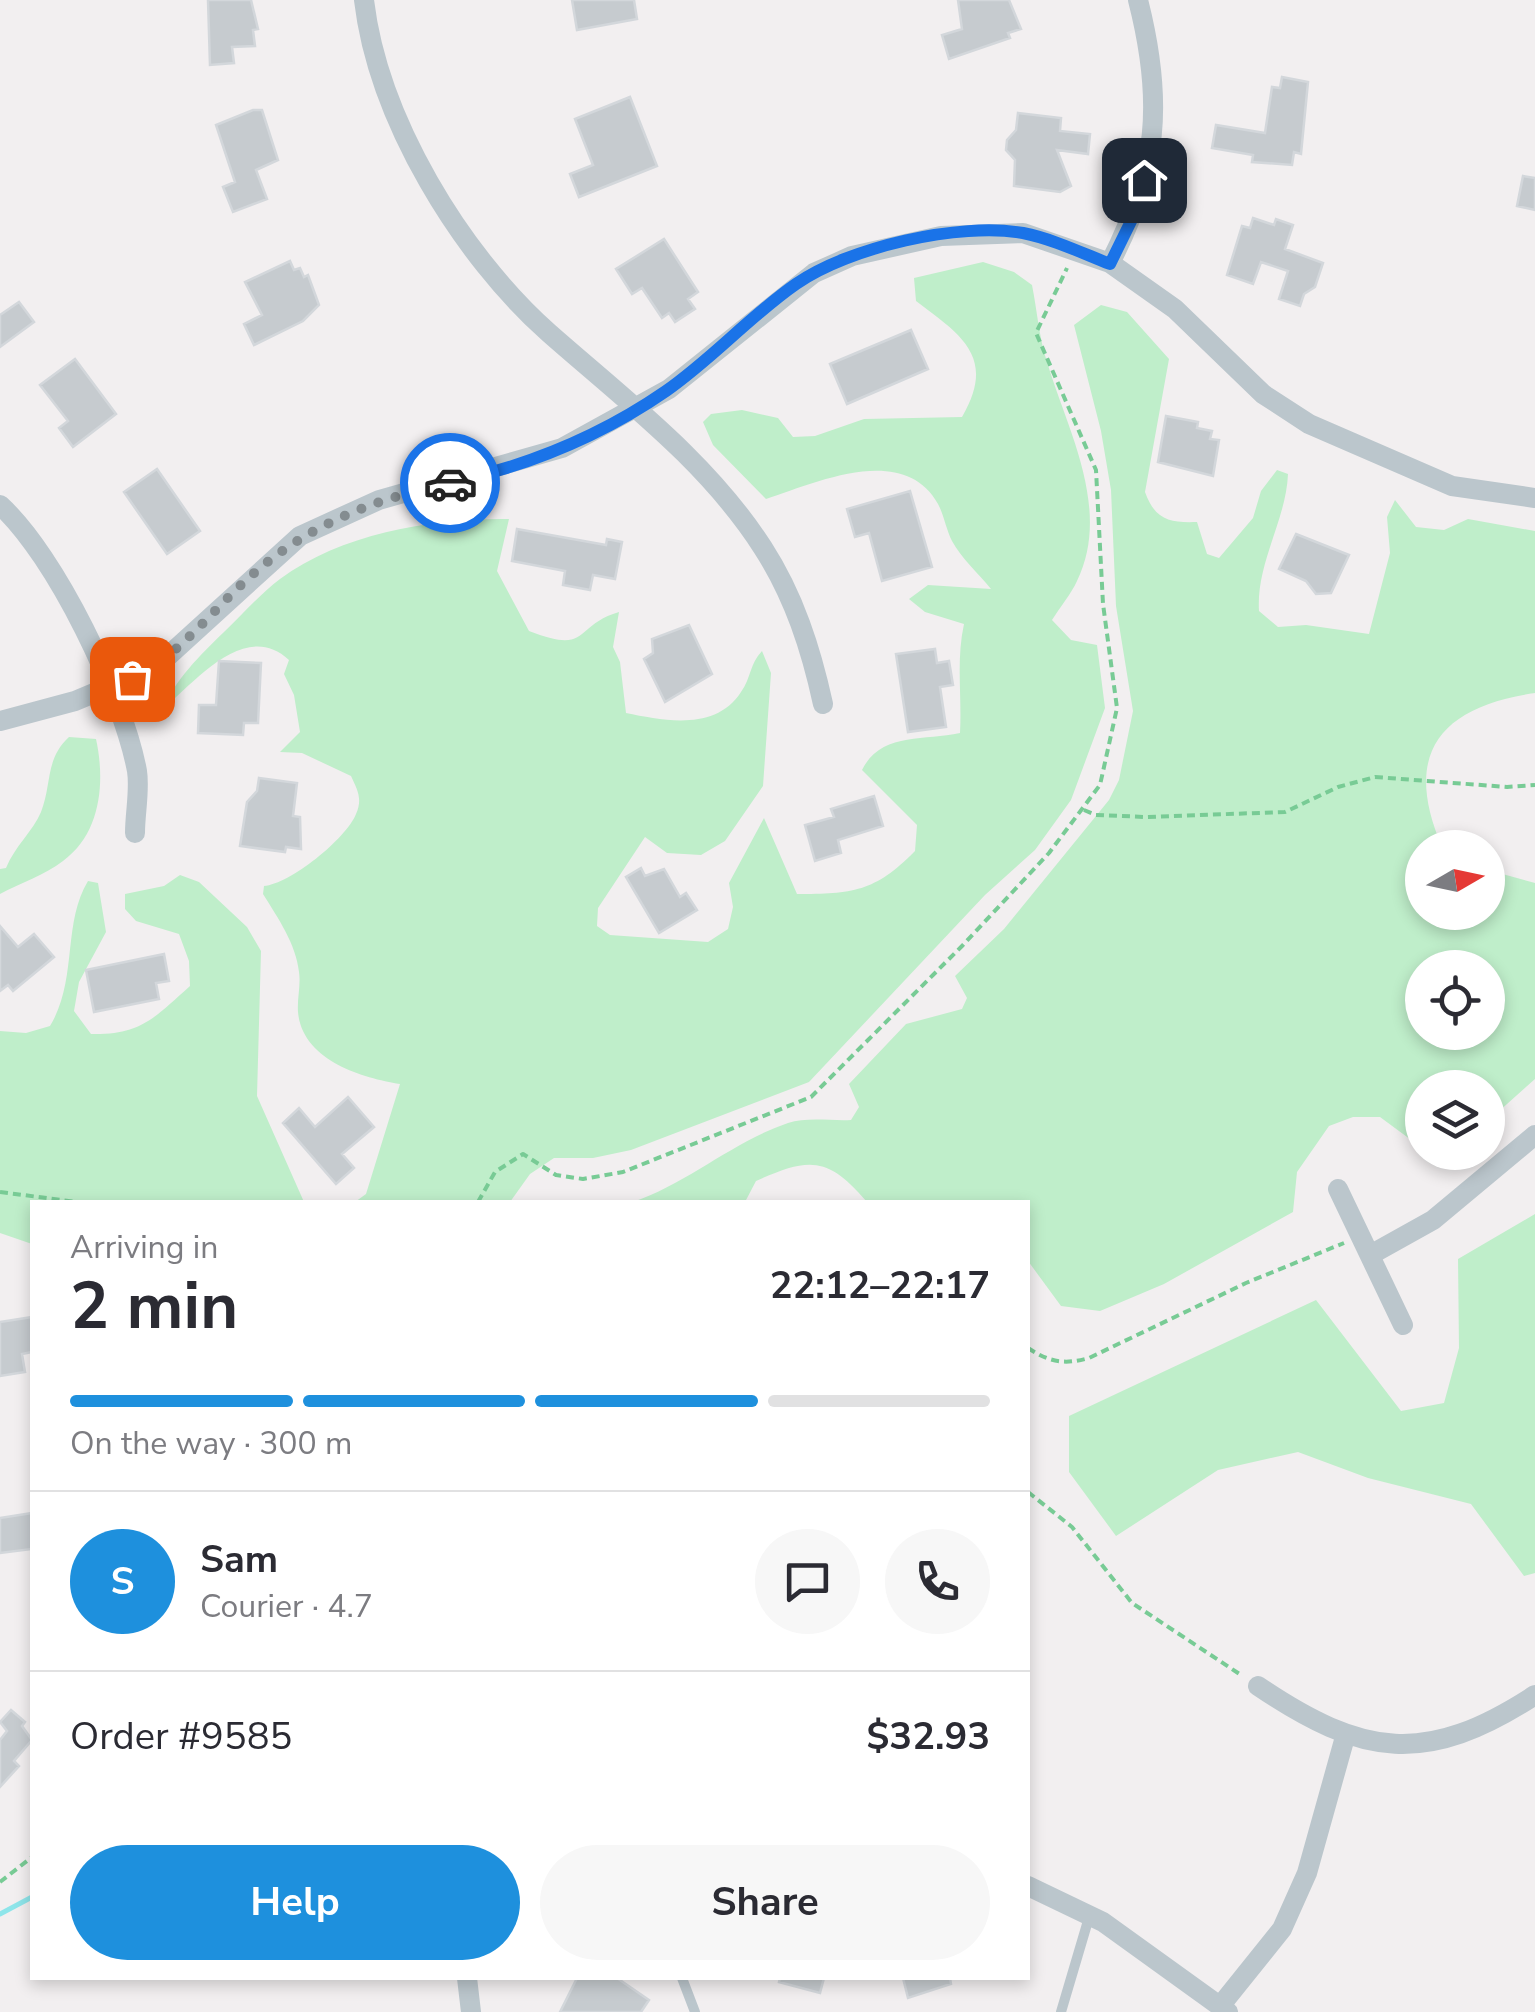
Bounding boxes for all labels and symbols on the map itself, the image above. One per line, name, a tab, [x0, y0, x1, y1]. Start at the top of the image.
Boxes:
pin	[1102, 138, 1187, 223]
courier	[400, 433, 500, 533]
pin	[90, 637, 175, 722]
north arrow	[1405, 830, 1505, 930]

